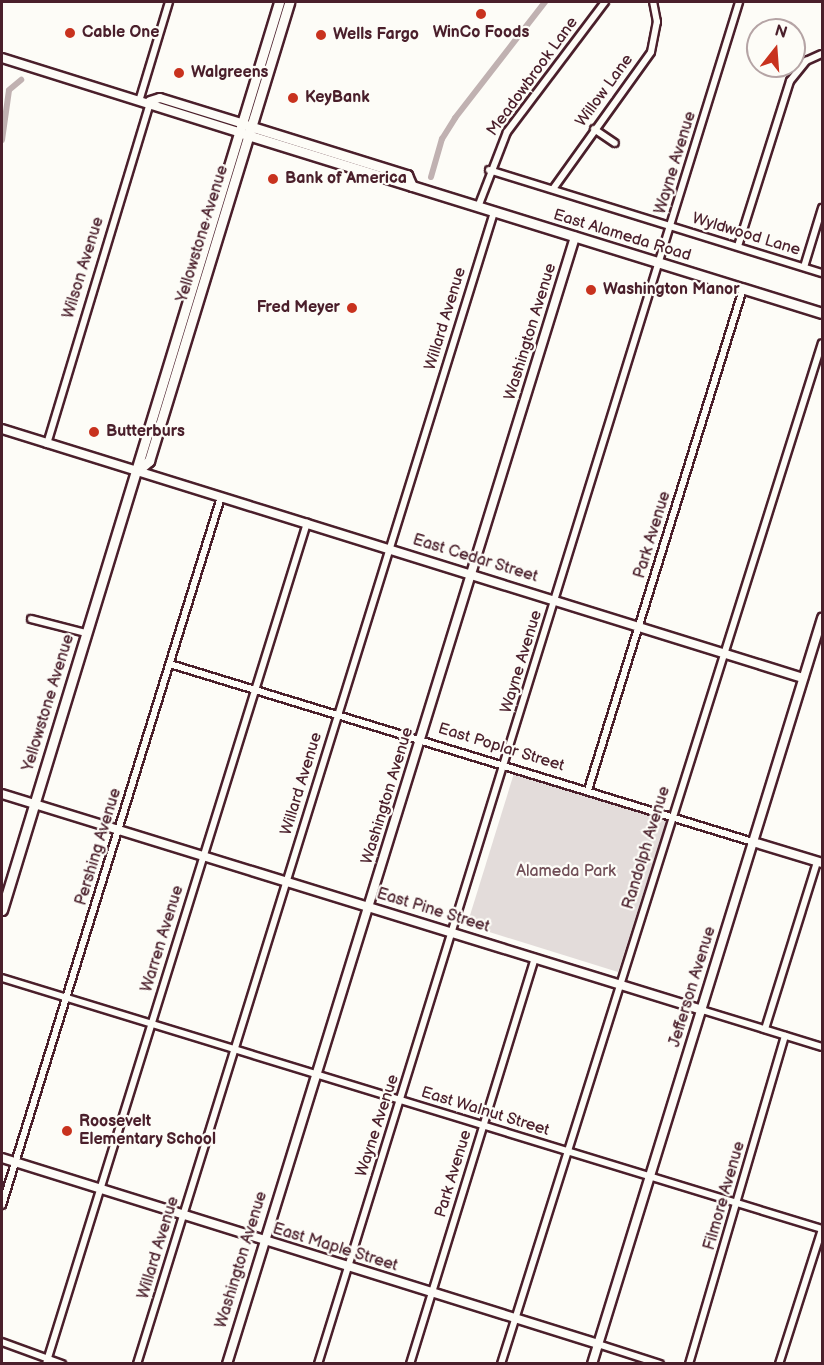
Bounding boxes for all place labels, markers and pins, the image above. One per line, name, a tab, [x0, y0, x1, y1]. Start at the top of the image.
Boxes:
marker: WinCo Foods	[474, 7, 488, 21]
place label: Cable One	[82, 23, 159, 43]
place label: WinCo Foods	[433, 23, 529, 43]
place label: Wells Fargo	[333, 25, 419, 45]
marker: Cable One	[63, 26, 77, 40]
marker: Wells Fargo	[314, 28, 328, 42]
place label: Walgreens	[191, 63, 268, 83]
marker: Walgreens	[172, 66, 186, 80]
place label: KeyBank	[305, 88, 370, 108]
marker: KeyBank	[286, 91, 300, 105]
place label: Bank of America	[285, 169, 407, 189]
marker: Bank of America	[266, 172, 280, 186]
place label: Washington Manor	[603, 280, 740, 300]
marker: Washington Manor	[584, 283, 598, 297]
place label: Fred Meyer	[257, 298, 340, 318]
marker: Fred Meyer	[345, 301, 359, 315]
place label: Butterburs	[106, 422, 185, 442]
marker: Butterburs	[87, 425, 101, 439]
place label: Roosevelt Elementary School	[79, 1112, 216, 1150]
marker: Roosevelt Elementary School	[60, 1124, 74, 1138]

